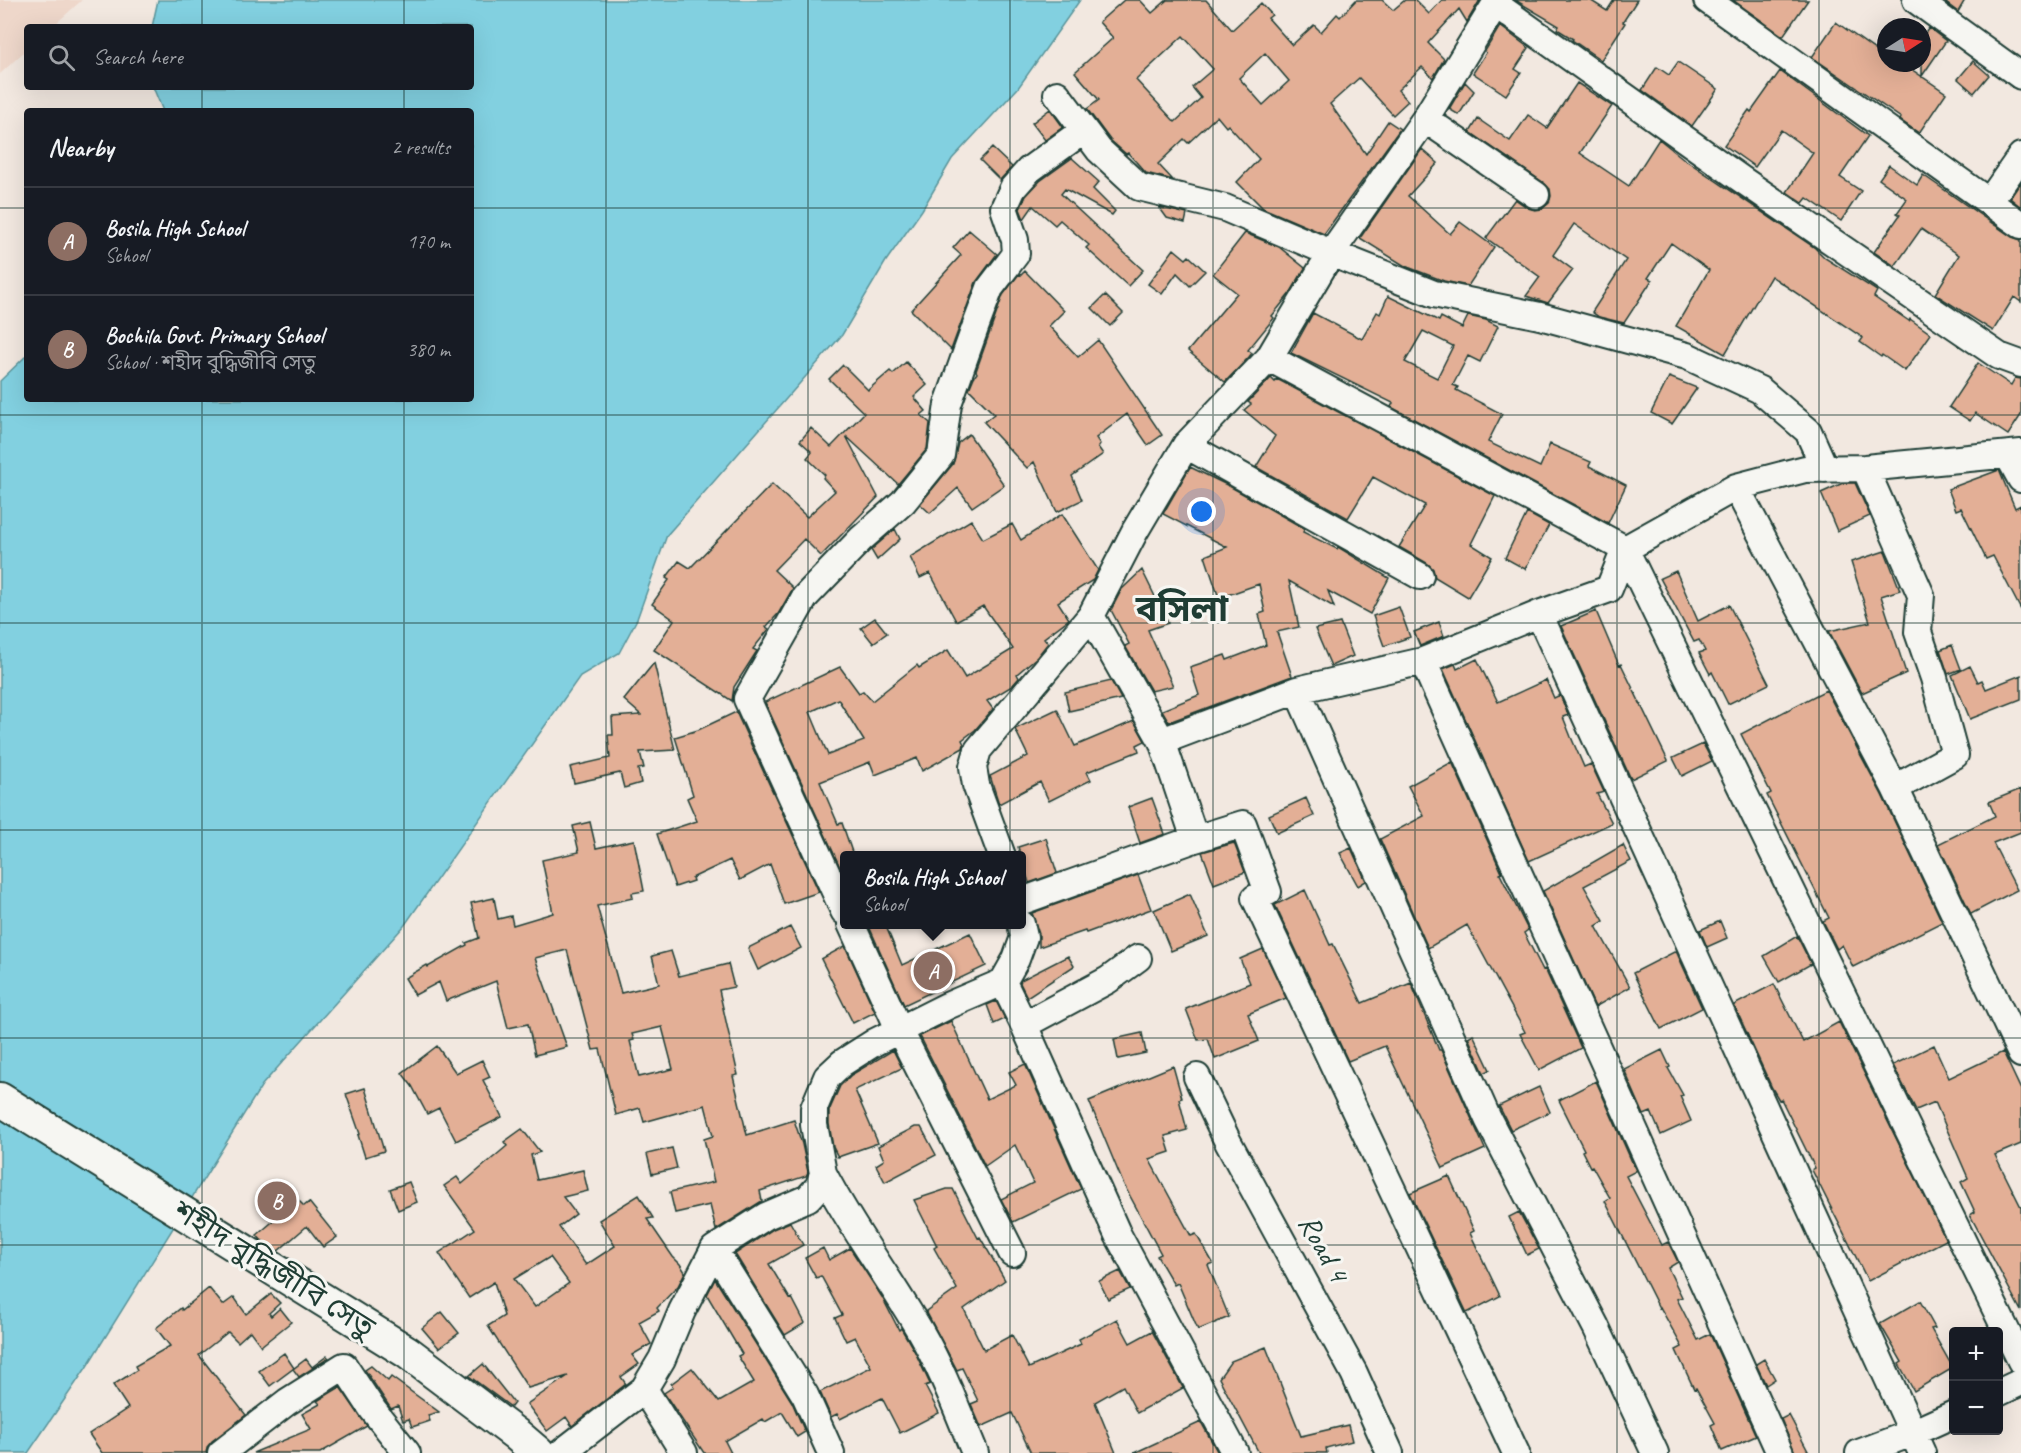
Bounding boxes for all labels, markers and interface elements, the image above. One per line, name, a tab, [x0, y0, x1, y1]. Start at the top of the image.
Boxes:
north arrow	[1877, 18, 1931, 72]
search box	[24, 24, 474, 90]
icon: search	[45, 41, 78, 74]
text: Search here	[93, 43, 183, 71]
text: Nearby	[48, 131, 113, 164]
text: 2 results	[391, 135, 450, 160]
text: Bosila High School	[105, 215, 245, 243]
text: A	[62, 229, 73, 254]
text: 170 m	[407, 229, 450, 254]
text: School	[105, 243, 148, 268]
text: Bochila Govt. Primary School	[105, 322, 323, 350]
text: B	[62, 337, 73, 362]
text: 380 m	[407, 337, 450, 362]
text: School · শহীদ বুদ্ধিজীবি সেতু	[105, 350, 316, 375]
your location	[1187, 497, 1216, 526]
district label: বসিলা	[1135, 586, 1229, 632]
popup	[840, 851, 1026, 929]
text: Bosila High School	[863, 864, 1003, 892]
text: School	[863, 892, 906, 917]
pin: A	[914, 948, 952, 994]
pin: B	[258, 1178, 296, 1224]
street label: শহীদ বুদ্ধিজীবি সেতু	[165, 1191, 383, 1347]
street label: Road 4	[1290, 1208, 1359, 1290]
map controls	[1949, 1327, 2003, 1435]
button: +	[1949, 1327, 2003, 1381]
button: −	[1949, 1381, 2003, 1435]

